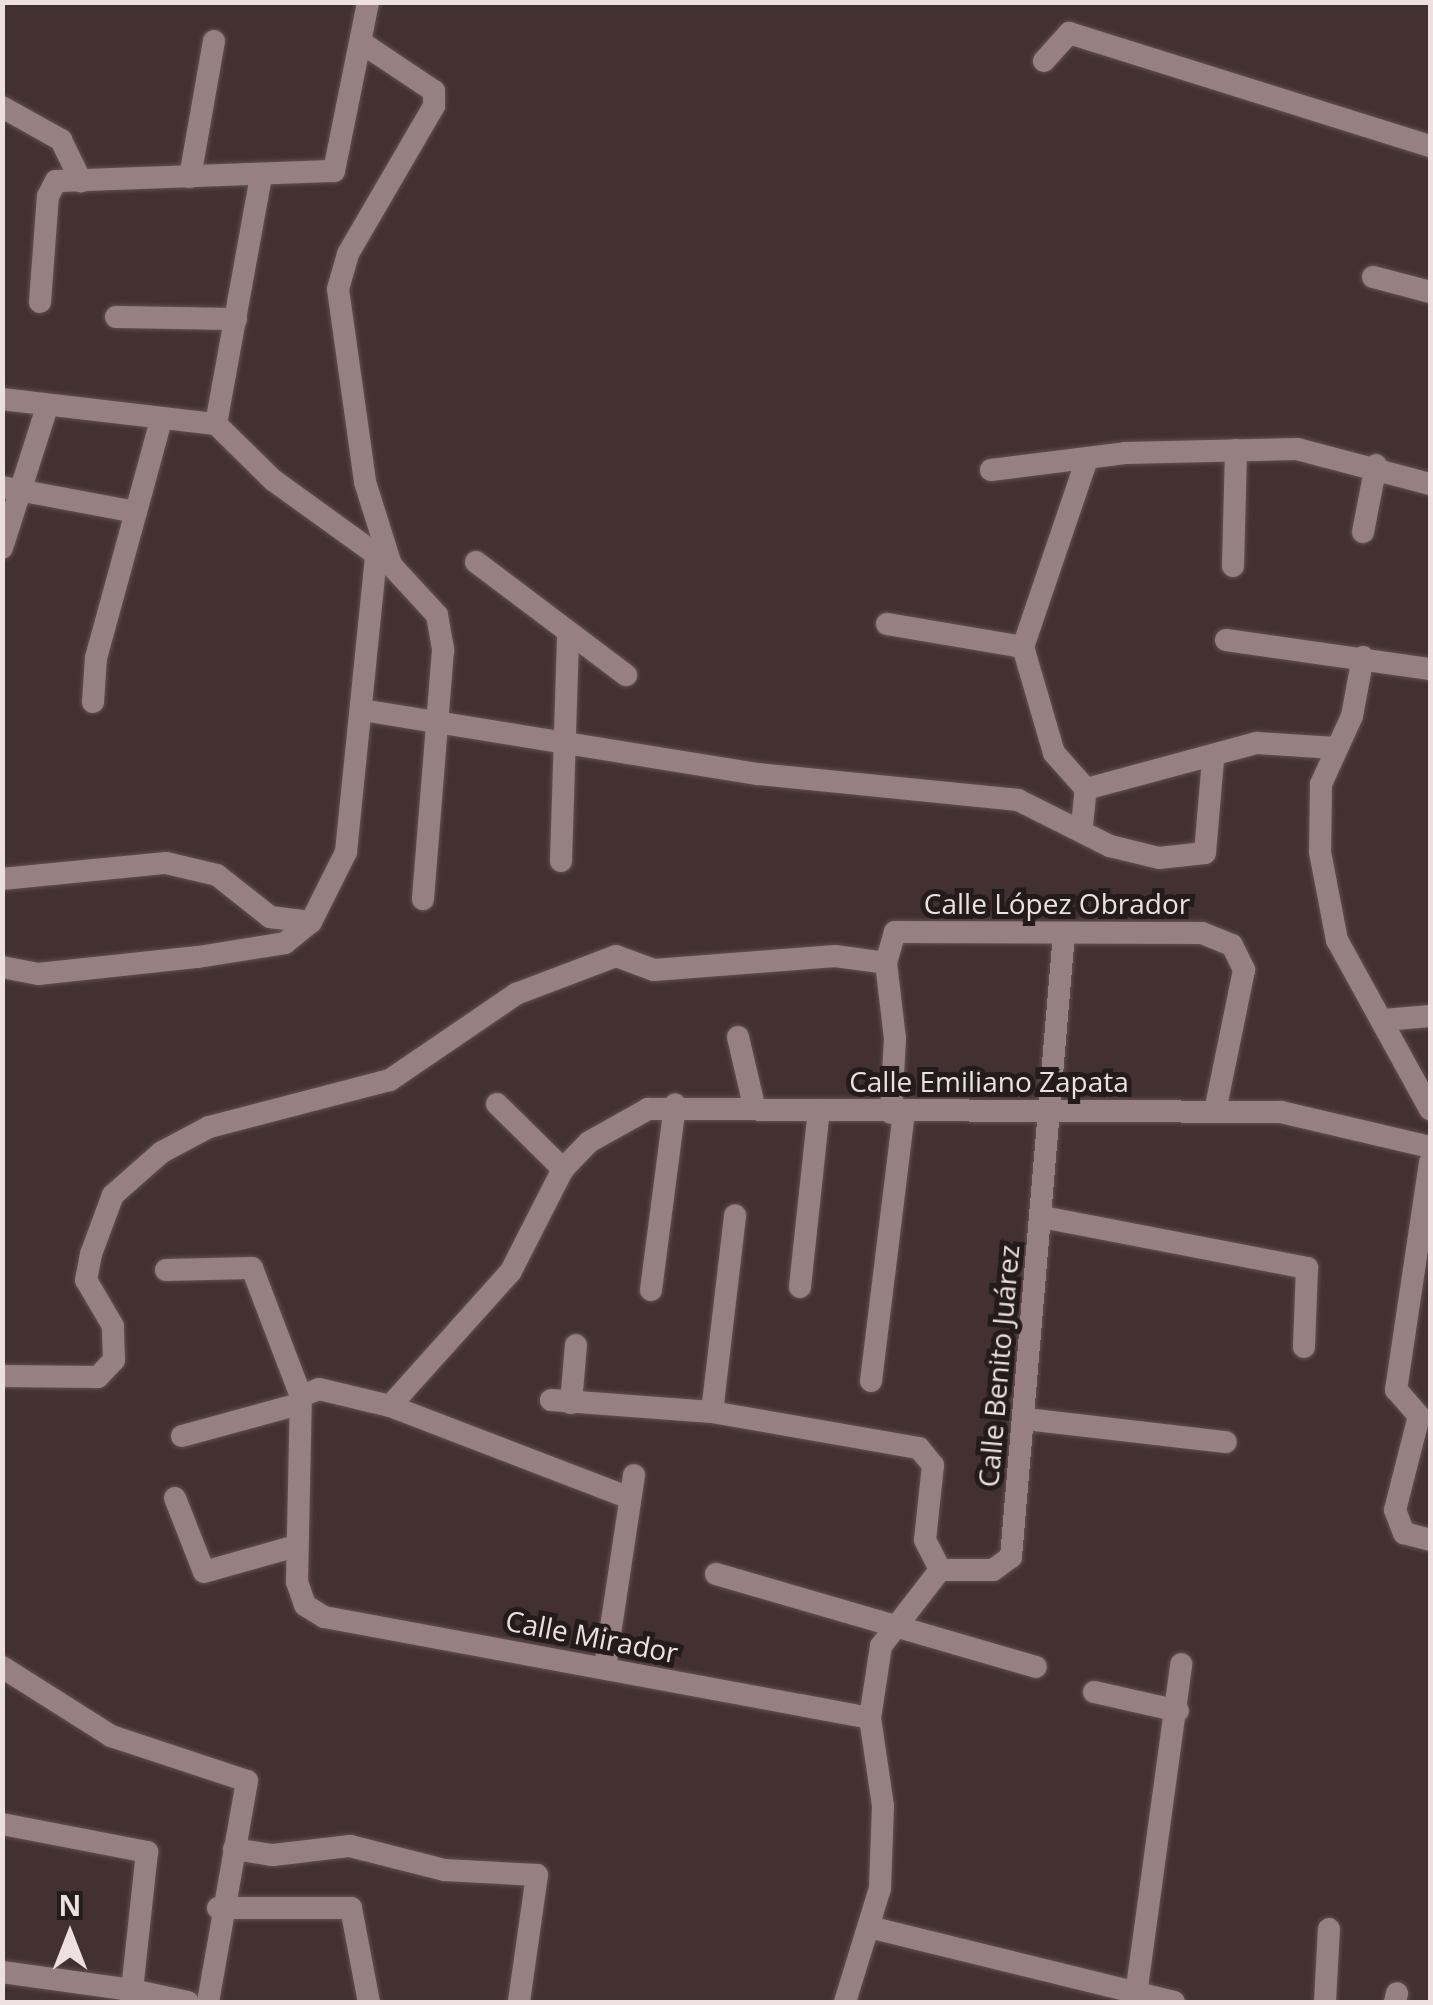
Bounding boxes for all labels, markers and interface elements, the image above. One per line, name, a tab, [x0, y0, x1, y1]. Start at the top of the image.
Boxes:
street label: Calle López Obrador	[924, 886, 1190, 920]
street label: Calle Emiliano Zapata	[849, 1064, 1129, 1098]
street label: Calle Benito Juárez	[971, 1243, 1025, 1489]
street label: Calle Mirador	[503, 1603, 681, 1669]
north arrow	[20, 1885, 120, 1985]
text: N	[59, 1886, 81, 1924]

